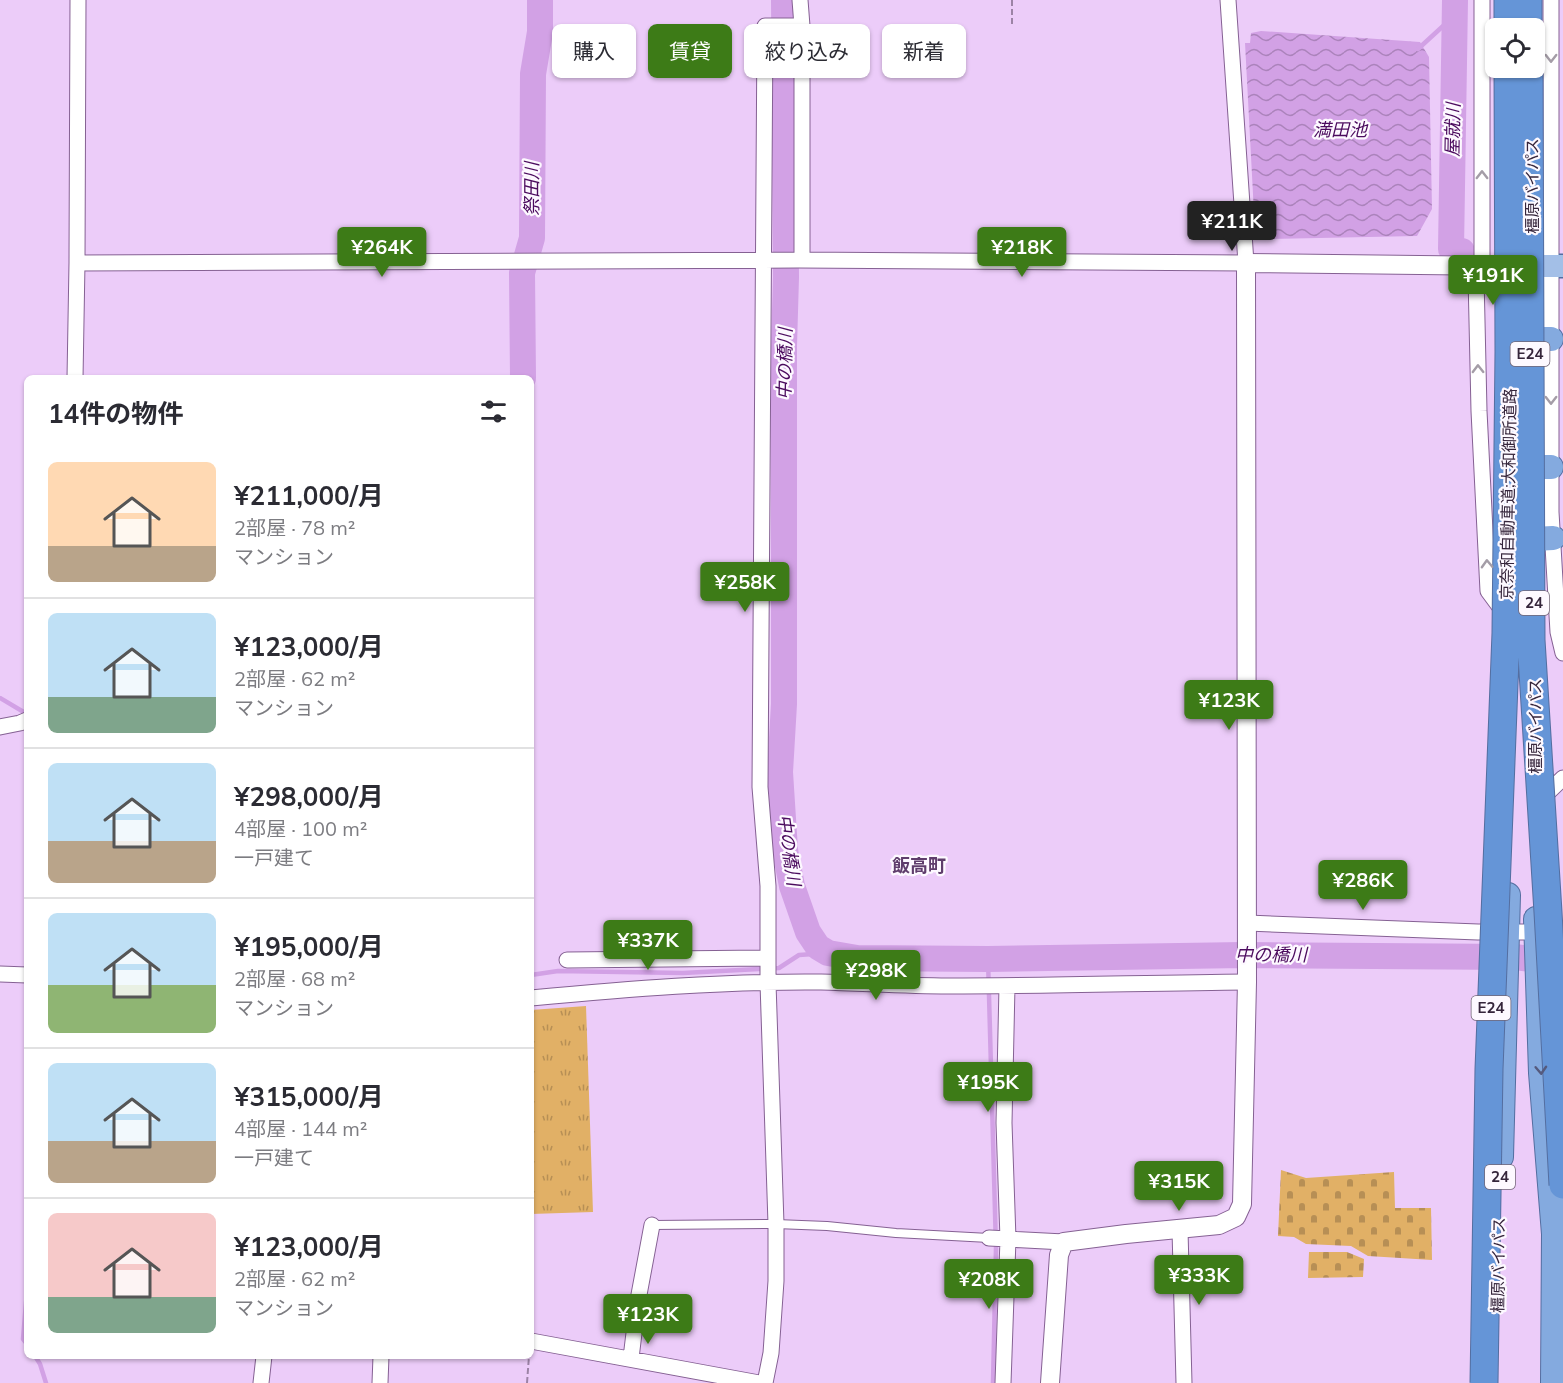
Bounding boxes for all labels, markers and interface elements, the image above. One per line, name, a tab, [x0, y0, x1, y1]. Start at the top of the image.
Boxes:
map controls	[1485, 18, 1545, 78]
button: locate	[1485, 18, 1545, 78]
chip: 購入	[552, 24, 636, 78]
chip: 賃貸	[648, 24, 732, 78]
chip: 絞り込み	[744, 24, 870, 78]
chip: 新着	[882, 24, 966, 78]
one-way arrow	[1545, 54, 1557, 63]
water label: 屋就川	[1441, 101, 1465, 157]
water label: 満田池	[1313, 118, 1369, 141]
street label: 橿原バイパス	[1522, 138, 1542, 234]
water label: 祭田川	[520, 160, 543, 216]
one-way arrow	[1476, 171, 1488, 180]
pin: ¥211K	[1190, 201, 1274, 252]
text: ¥211K	[1201, 208, 1263, 233]
pin: ¥264K	[340, 227, 424, 278]
pin: ¥218K	[980, 227, 1064, 278]
text: ¥264K	[351, 234, 413, 259]
text: ¥218K	[991, 234, 1053, 259]
pin: ¥191K	[1451, 255, 1535, 306]
text: ¥191K	[1462, 262, 1524, 287]
water label: 中の橋川	[772, 326, 797, 400]
road number: E24	[1510, 342, 1550, 366]
one-way arrow	[1472, 365, 1484, 374]
street label: 京奈和自動車道;大和御所道路	[1496, 388, 1520, 600]
icon: filters	[477, 395, 510, 428]
one-way arrow	[1545, 396, 1557, 405]
text: 14件の物件	[48, 397, 183, 430]
text: ¥211,000/月	[234, 479, 384, 512]
icon: home	[96, 486, 168, 558]
text: 2部屋 · 78 m²	[234, 515, 355, 540]
text: マンション	[234, 544, 334, 569]
one-way arrow	[1481, 560, 1493, 569]
pin: ¥258K	[703, 562, 787, 613]
text: ¥258K	[714, 569, 776, 594]
road number: 24	[1519, 591, 1549, 615]
text: ¥123,000/月	[234, 630, 384, 663]
icon: home	[96, 637, 168, 709]
text: 2部屋 · 62 m²	[234, 666, 355, 691]
street label: 橿原バイパス	[1525, 678, 1545, 774]
pin: ¥123K	[1187, 680, 1271, 731]
text: ¥123K	[1198, 687, 1260, 712]
text: マンション	[234, 695, 334, 720]
text: ¥298,000/月	[234, 780, 384, 813]
icon: home	[96, 787, 168, 859]
water label: 中の橋川	[773, 813, 806, 889]
text: 4部屋 · 100 m²	[234, 816, 367, 841]
text: 一戸建て	[234, 845, 314, 870]
district label: 飯高町	[892, 854, 946, 877]
pin: ¥286K	[1321, 860, 1405, 911]
text: ¥286K	[1332, 867, 1394, 892]
pin: ¥337K	[606, 920, 690, 971]
text: ¥337K	[617, 927, 679, 952]
text: ¥195,000/月	[234, 930, 384, 963]
icon: home	[96, 937, 168, 1009]
water label: 中の橋川	[1235, 943, 1309, 966]
pin: ¥298K	[834, 950, 918, 1001]
text: ¥298K	[845, 957, 907, 982]
text: 2部屋 · 68 m²	[234, 966, 355, 991]
text: マンション	[234, 995, 334, 1020]
road number: E24	[1472, 996, 1510, 1020]
pin: ¥195K	[946, 1062, 1030, 1113]
one-way arrow	[1534, 1066, 1547, 1075]
text: ¥195K	[957, 1069, 1019, 1094]
text: ¥315,000/月	[234, 1080, 384, 1113]
icon: home	[96, 1087, 168, 1159]
text: 4部屋 · 144 m²	[234, 1116, 367, 1141]
text: 一戸建て	[234, 1145, 314, 1170]
pin: ¥315K	[1137, 1161, 1221, 1212]
road number: 24	[1485, 1165, 1515, 1189]
text: ¥315K	[1148, 1168, 1210, 1193]
street label: 橿原バイパス	[1487, 1217, 1509, 1313]
text: ¥123,000/月	[234, 1230, 384, 1263]
icon: home	[96, 1237, 168, 1309]
pin: ¥333K	[1157, 1255, 1241, 1306]
pin: ¥208K	[947, 1259, 1031, 1310]
text: ¥333K	[1168, 1262, 1230, 1287]
text: 2部屋 · 62 m²	[234, 1266, 355, 1291]
text: ¥208K	[958, 1266, 1020, 1291]
pin: ¥123K	[606, 1294, 690, 1345]
text: マンション	[234, 1295, 334, 1320]
text: ¥123K	[617, 1301, 679, 1326]

